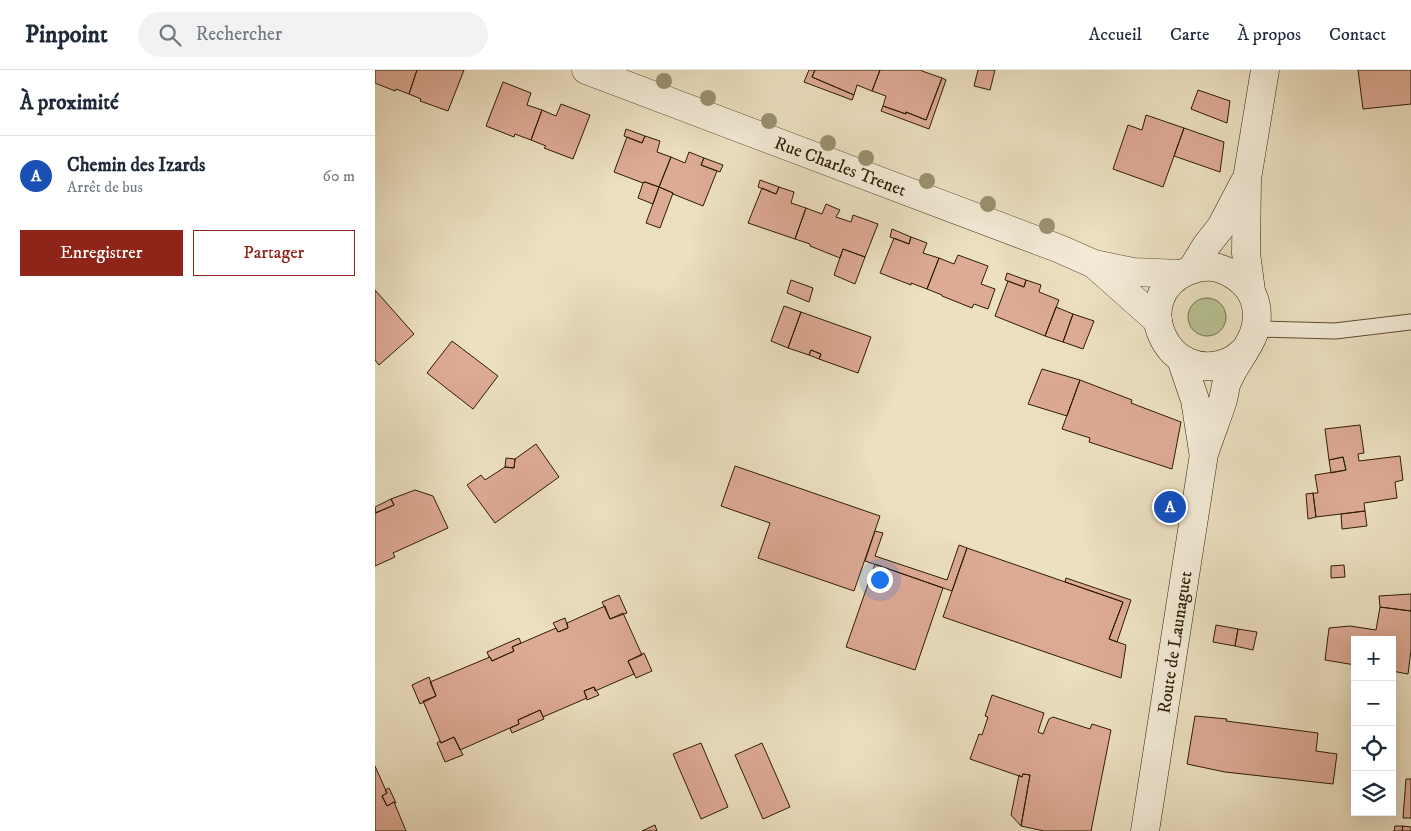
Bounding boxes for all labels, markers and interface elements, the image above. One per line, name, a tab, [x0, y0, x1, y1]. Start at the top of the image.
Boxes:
search box	[138, 12, 488, 57]
text: Pinpoint	[25, 20, 108, 50]
icon: search	[156, 21, 184, 49]
text: Rechercher	[196, 23, 282, 46]
text: Accueil	[1089, 24, 1142, 46]
text: Carte	[1170, 24, 1209, 46]
text: À propos	[1237, 24, 1301, 46]
text: Contact	[1329, 24, 1386, 46]
text: À proximité	[20, 90, 119, 116]
street label: Rue Charles Trenet	[771, 132, 909, 202]
text: Chemin des Izards	[67, 154, 205, 177]
text: A	[31, 166, 41, 186]
text: 60 m	[323, 166, 355, 186]
text: Arrêt de bus	[67, 177, 143, 197]
button: Enregistrer	[20, 230, 183, 276]
button: Partager	[193, 230, 355, 276]
pin: A	[1154, 488, 1186, 526]
your location	[867, 567, 893, 593]
street label: Route de Launaguet	[1154, 569, 1198, 715]
map controls	[1351, 636, 1396, 816]
button: +	[1351, 636, 1396, 681]
button: −	[1351, 681, 1396, 726]
button: locate	[1351, 726, 1396, 771]
button: layers	[1351, 771, 1396, 816]

